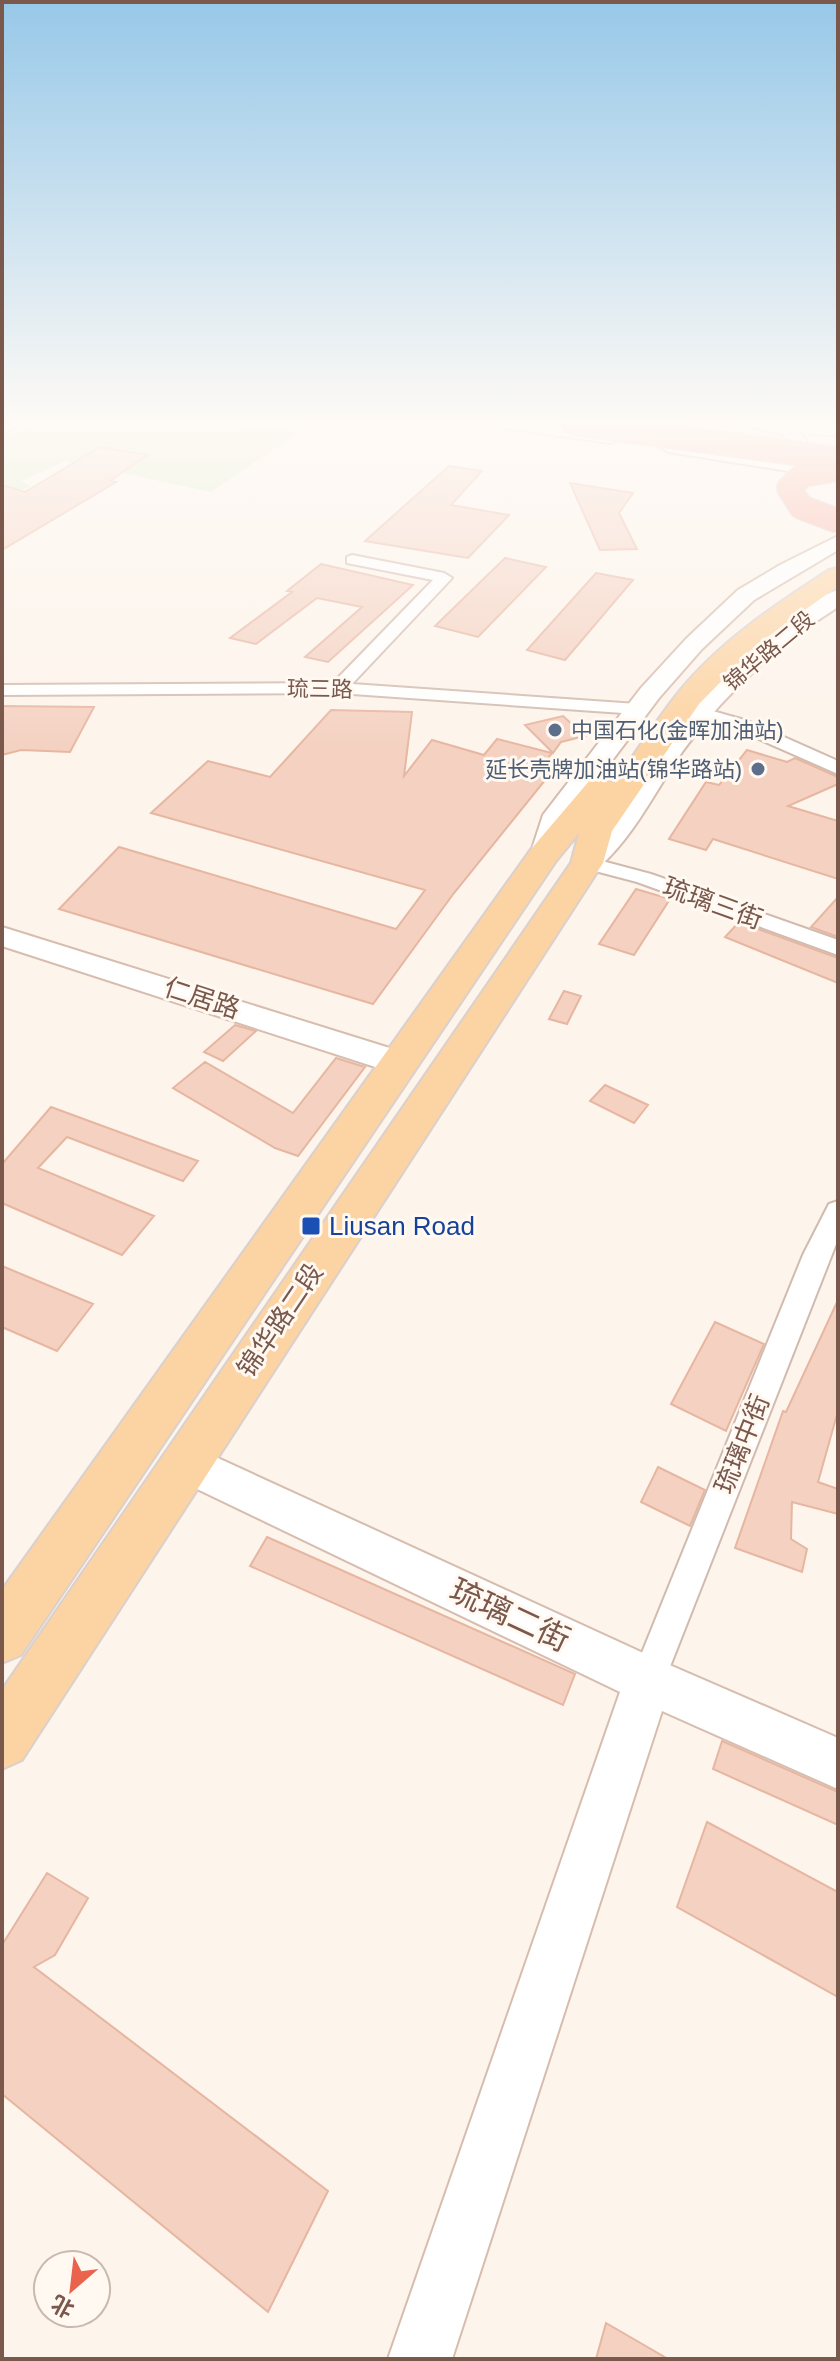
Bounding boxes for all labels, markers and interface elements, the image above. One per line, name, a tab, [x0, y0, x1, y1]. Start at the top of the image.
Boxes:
street label: 锦华路二段	[719, 606, 819, 696]
street label: 琉三路	[287, 676, 353, 702]
place label: 中国石化(金晖加油站)	[571, 718, 784, 743]
marker: 中国石化(金晖加油站)	[546, 721, 564, 739]
place label: 延长壳牌加油站(锦华路站)	[485, 757, 742, 782]
marker: 延长壳牌加油站(锦华路站)	[749, 760, 767, 778]
street label: 琉璃三街	[659, 871, 767, 935]
street label: 仁居路	[160, 972, 244, 1024]
place label: Liusan Road	[329, 1211, 475, 1241]
marker: Liusan Road	[300, 1215, 322, 1237]
street label: 锦华路二段	[231, 1258, 329, 1382]
street label: 琉璃中街	[709, 1390, 775, 1498]
street label: 琉璃二街	[444, 1572, 576, 1658]
north arrow	[32, 2249, 112, 2329]
text: 北	[47, 2290, 78, 2322]

